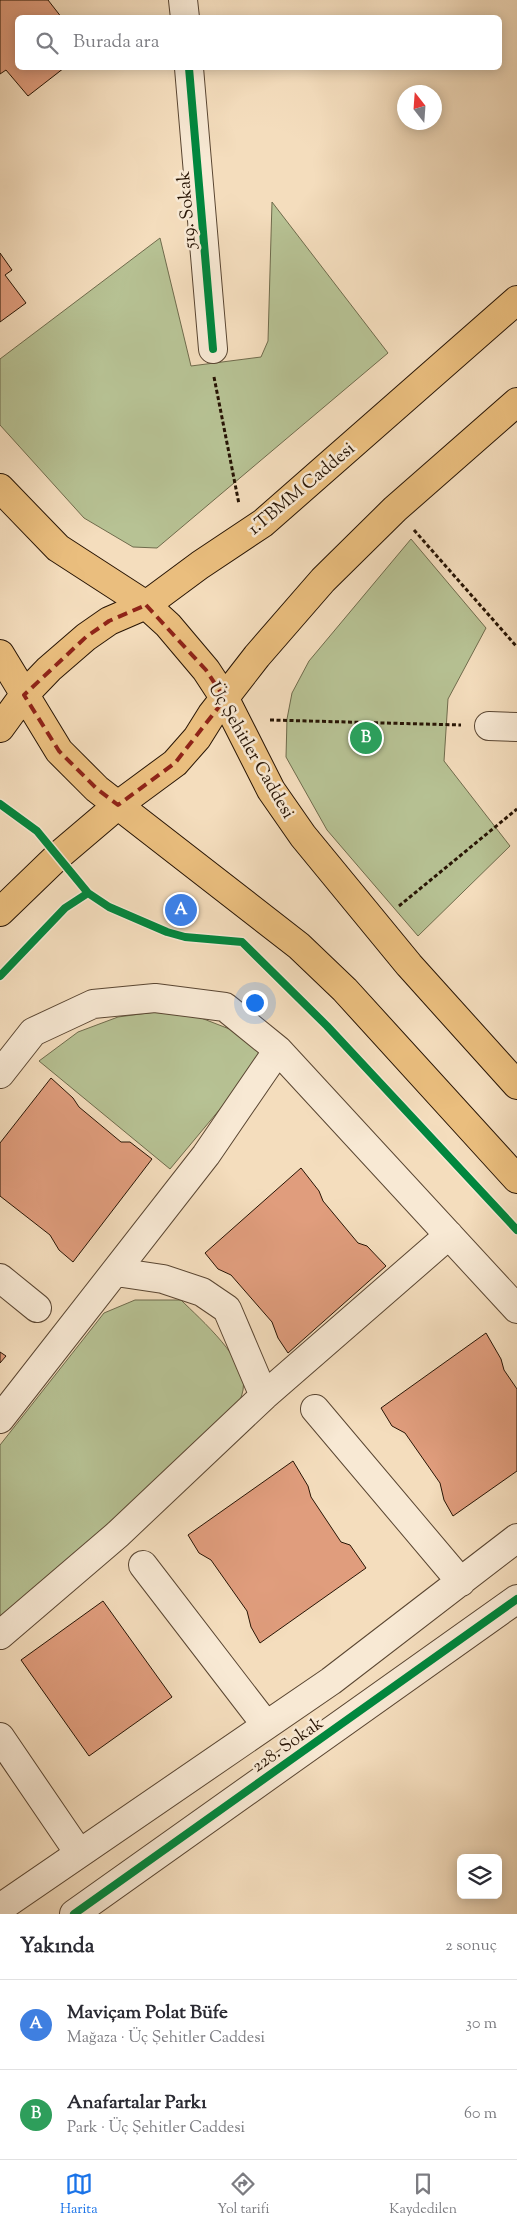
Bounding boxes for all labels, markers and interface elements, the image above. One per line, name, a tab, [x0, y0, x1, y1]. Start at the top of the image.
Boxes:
search box	[15, 15, 502, 70]
icon: search	[33, 29, 61, 57]
text: Burada ara	[73, 29, 159, 56]
north arrow	[397, 85, 442, 130]
street label: 519. Sokak	[172, 170, 204, 251]
street label: 1.TBMM Caddesi	[243, 437, 361, 542]
street label: Üç Şehitler Caddesi	[201, 678, 300, 824]
pin: B	[350, 719, 382, 757]
pin: A	[165, 891, 197, 929]
your location	[242, 990, 268, 1016]
street label: 228. Sokak	[247, 1711, 330, 1780]
map controls	[457, 1854, 502, 1899]
button: layers	[457, 1854, 502, 1899]
text: Yakında	[20, 1932, 94, 1962]
text: 2 sonuç	[445, 1935, 497, 1958]
text: Maviçam Polat Büfe	[67, 2000, 228, 2027]
text: A	[30, 2013, 43, 2036]
text: 30 m	[466, 2013, 497, 2036]
text: Mağaza · Üç Şehitler Caddesi	[67, 2027, 265, 2050]
text: Anafartalar Parkı	[67, 2090, 207, 2117]
text: B	[31, 2103, 41, 2126]
text: 60 m	[464, 2103, 497, 2126]
text: Park · Üç Şehitler Caddesi	[67, 2117, 245, 2140]
tab: Harita	[60, 2170, 98, 2220]
tab: Yol tarifi	[217, 2170, 270, 2220]
tab: Kaydedilen	[389, 2170, 457, 2220]

